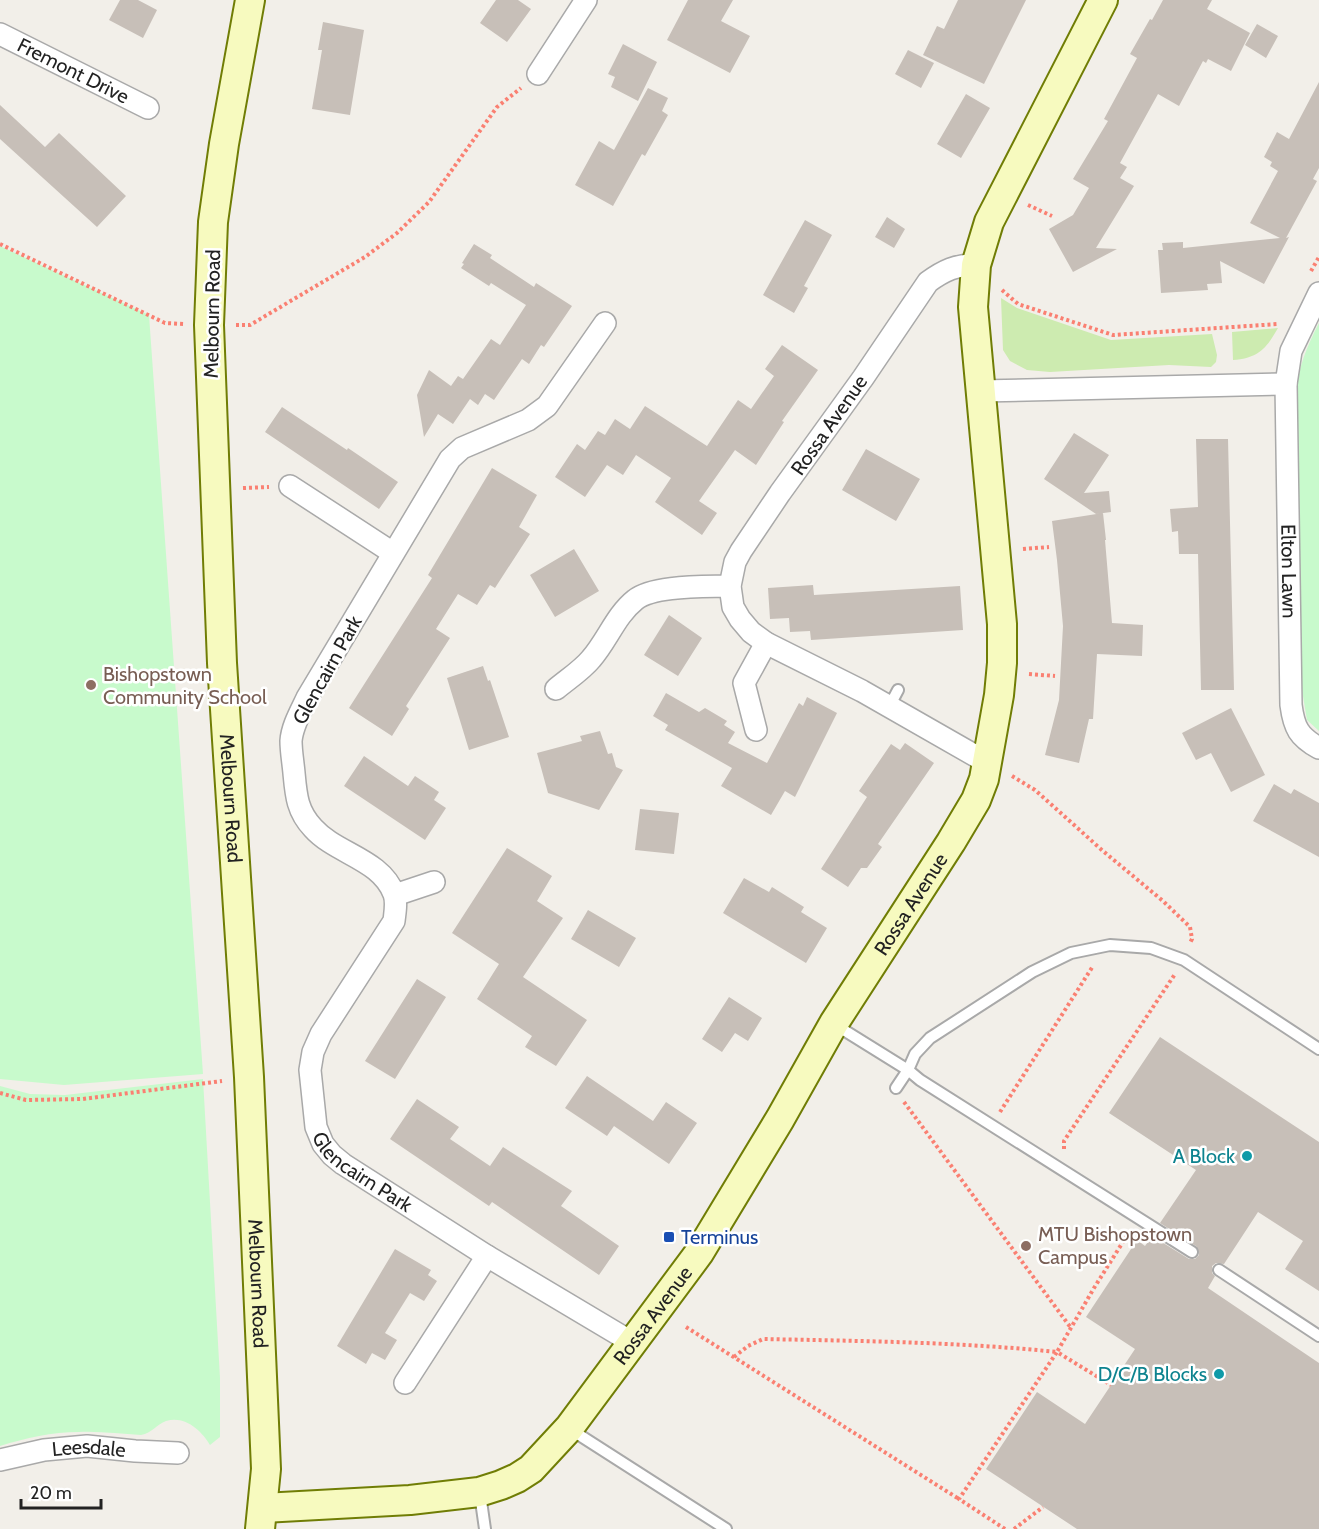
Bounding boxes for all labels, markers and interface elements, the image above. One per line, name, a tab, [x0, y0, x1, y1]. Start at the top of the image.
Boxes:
street label: Fremont Drive	[14, 33, 133, 109]
street label: Melbourn Road	[199, 249, 225, 379]
street label: Rossa Avenue	[786, 370, 872, 480]
street label: Elton Lawn	[1276, 524, 1302, 618]
street label: Glencairn Park	[287, 612, 367, 728]
place label: Bishopstown Community School	[103, 662, 267, 709]
marker: Bishopstown Community School	[84, 678, 98, 692]
street label: Melbourn Road	[215, 733, 247, 863]
street label: Rossa Avenue	[869, 849, 953, 960]
street label: Glencairn Park	[307, 1128, 417, 1217]
place label: A Block	[1173, 1144, 1235, 1168]
marker: A Block	[1240, 1149, 1254, 1163]
street label: Melbourn Road	[243, 1219, 273, 1348]
place label: MTU Bishopstown Campus	[1038, 1222, 1192, 1269]
place label: Terminus	[681, 1225, 758, 1249]
marker: Terminus	[662, 1230, 676, 1244]
marker: MTU Bishopstown Campus	[1019, 1239, 1033, 1253]
street label: Rossa Avenue	[608, 1261, 697, 1369]
place label: D/C/B Blocks	[1098, 1362, 1207, 1386]
marker: D/C/B Blocks	[1212, 1367, 1226, 1381]
street label: Leesdale	[51, 1434, 127, 1462]
scale bar	[21, 1472, 100, 1510]
text: 20 m	[30, 1482, 72, 1504]

